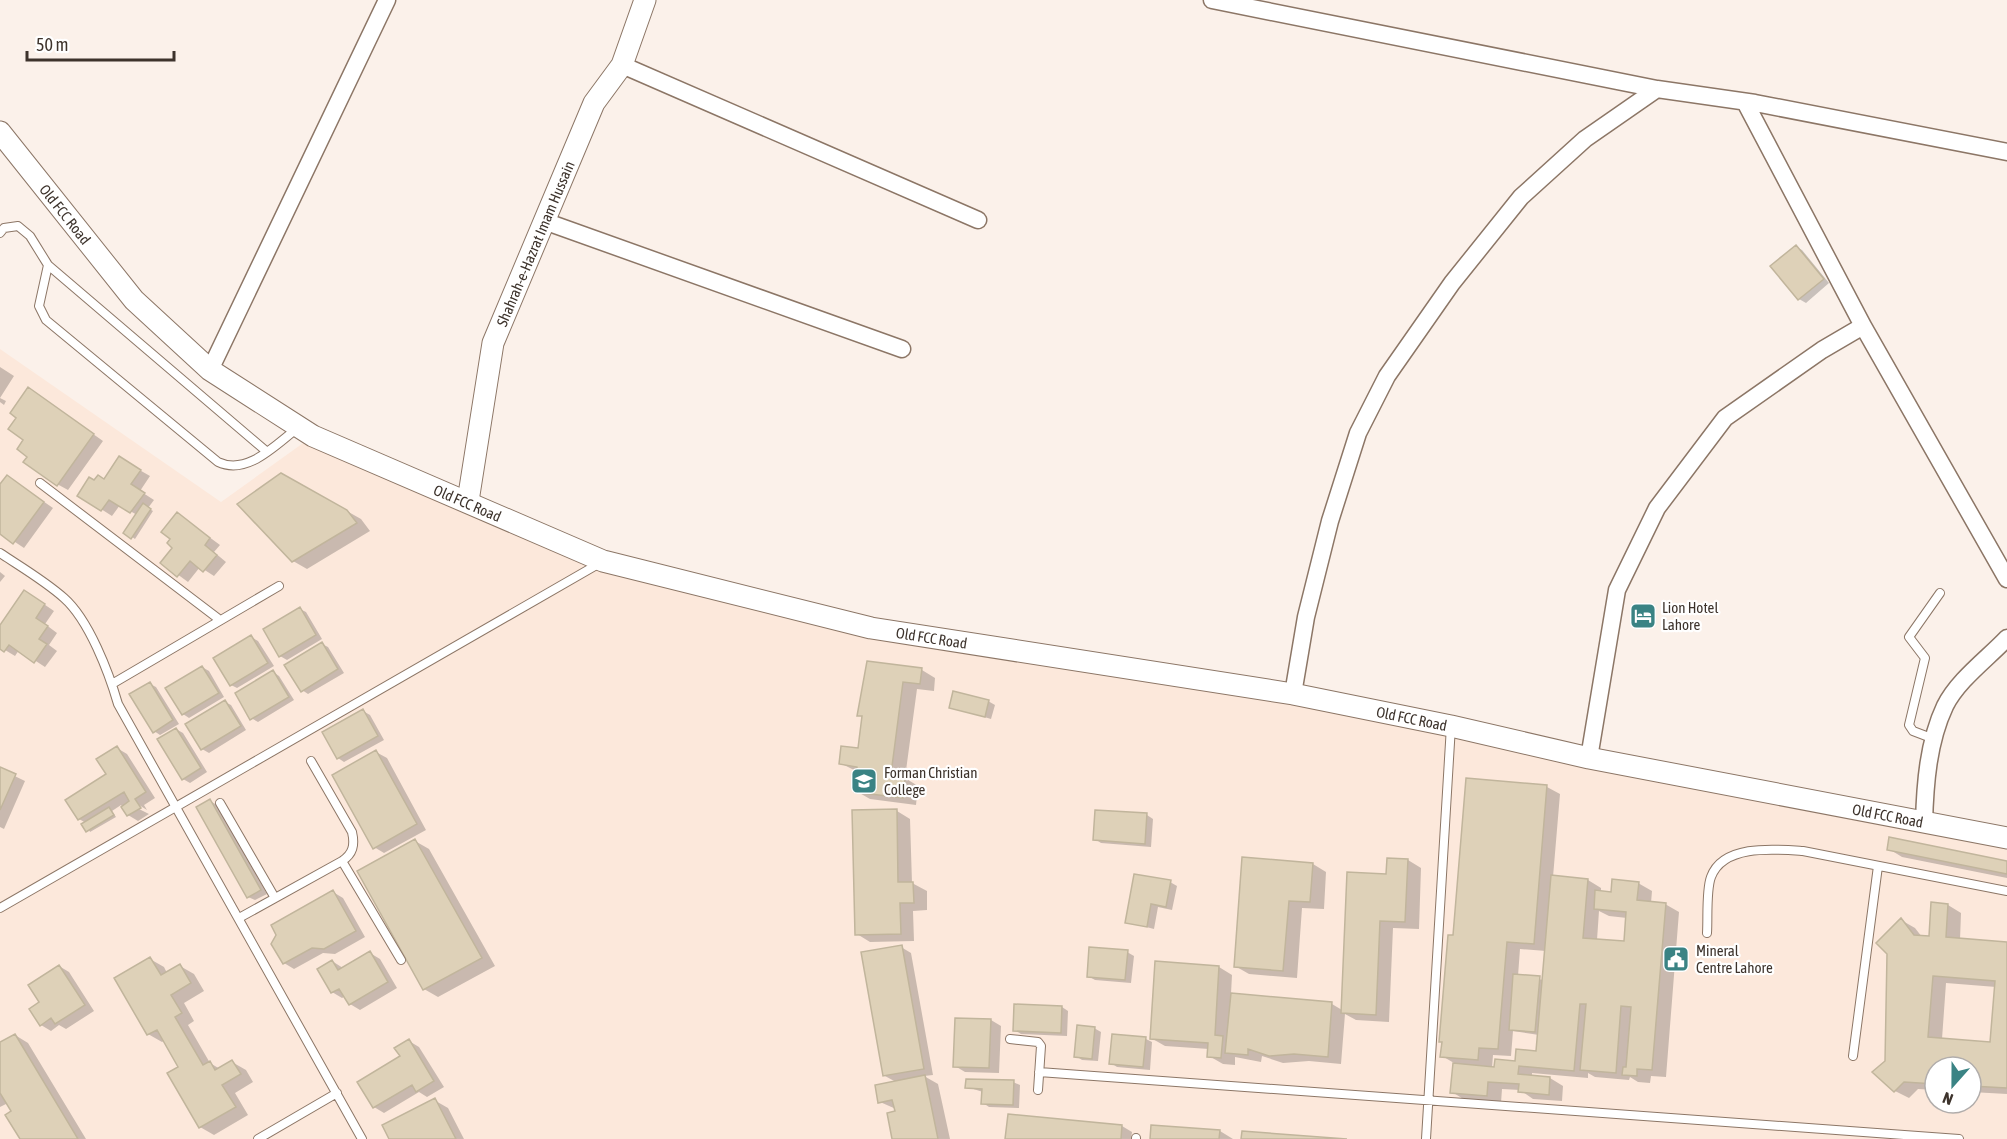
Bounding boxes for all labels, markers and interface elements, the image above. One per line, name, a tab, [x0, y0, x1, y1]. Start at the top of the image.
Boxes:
scale bar	[27, 24, 174, 62]
text: 50 m	[36, 34, 68, 55]
street label: Shahrah-e-Hazrat Imam Hussain	[493, 158, 577, 329]
street label: Old FCC Road	[36, 181, 95, 247]
street label: Old FCC Road	[431, 481, 504, 525]
place label: Lion Hotel Lahore	[1662, 599, 1718, 633]
hotel icon: Lion Hotel Lahore	[1628, 601, 1658, 631]
street label: Old FCC Road	[895, 624, 968, 651]
street label: Old FCC Road	[1375, 703, 1449, 734]
place label: Forman Christian College	[884, 764, 978, 798]
school or university icon: Forman Christian College	[849, 766, 879, 796]
street label: Old FCC Road	[1851, 800, 1925, 830]
place label: Mineral Centre Lahore	[1696, 942, 1773, 976]
public building icon: Mineral Centre Lahore	[1661, 944, 1691, 974]
north arrow	[1923, 1055, 1983, 1115]
text: N	[1940, 1089, 1955, 1109]

